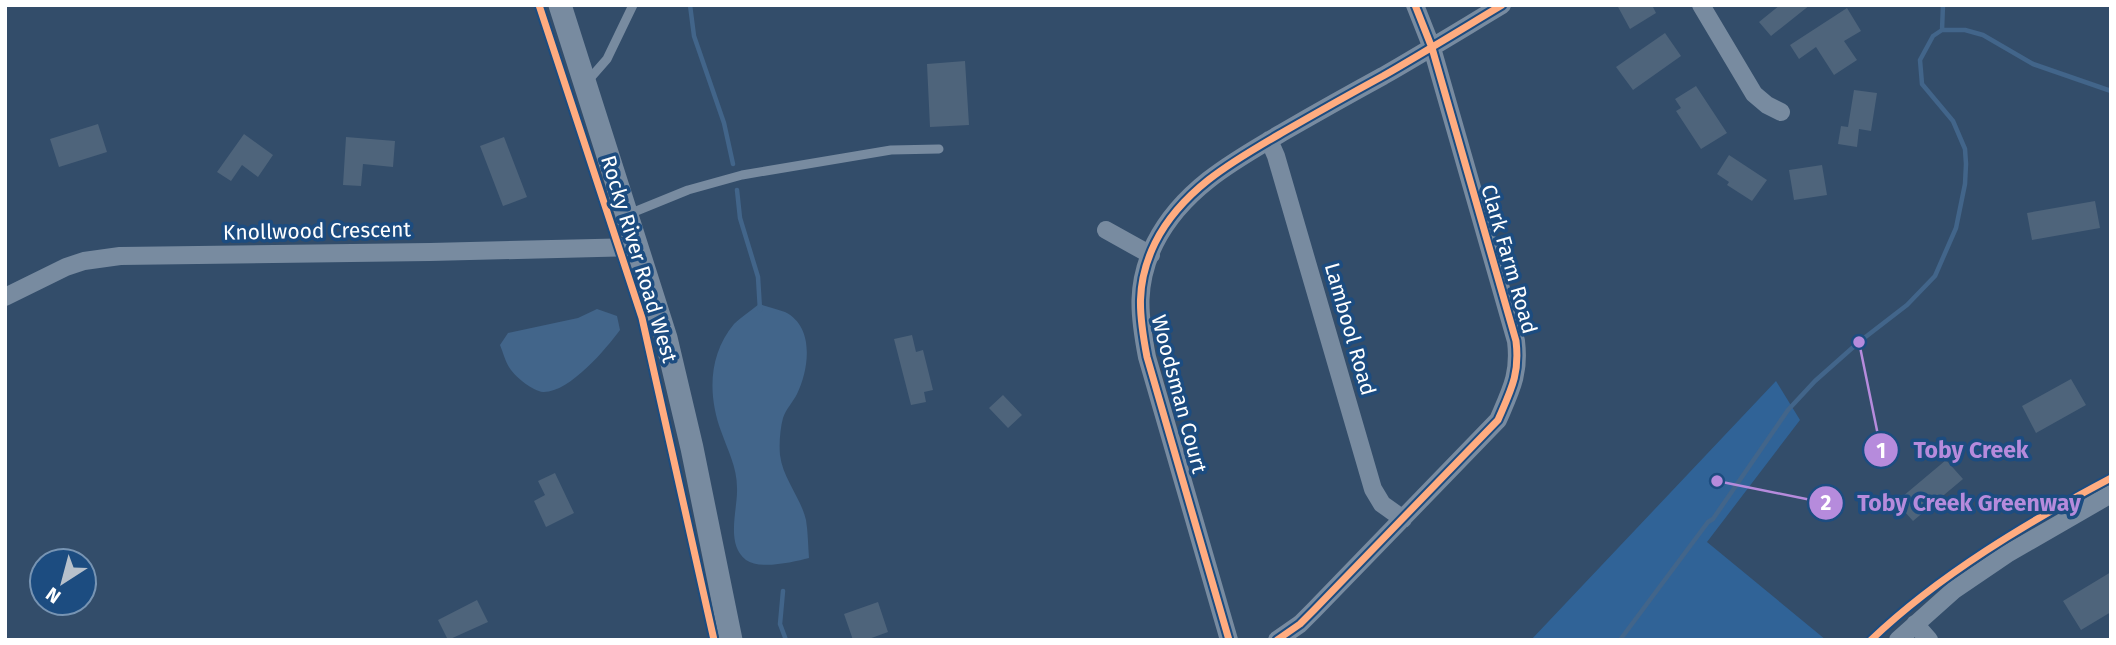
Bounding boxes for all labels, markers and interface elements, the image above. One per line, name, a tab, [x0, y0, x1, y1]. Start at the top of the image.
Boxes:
street label: Rocky River Road West	[595, 152, 683, 366]
street label: Clark Farm Road	[1475, 181, 1543, 337]
street label: Knollwood Crescent	[223, 216, 412, 246]
street label: Lambool Road	[1319, 260, 1381, 398]
street label: Woodsman Court	[1145, 312, 1213, 476]
callout: Toby Creek	[1864, 428, 2042, 472]
text: Toby Creek	[1913, 436, 2029, 464]
text: 1	[1876, 438, 1886, 464]
callout: Toby Creek Greenway	[1808, 481, 2095, 525]
text: Toby Creek Greenway	[1857, 489, 2082, 517]
text: 2	[1821, 490, 1832, 516]
north arrow	[28, 547, 98, 617]
text: N	[41, 582, 65, 608]

